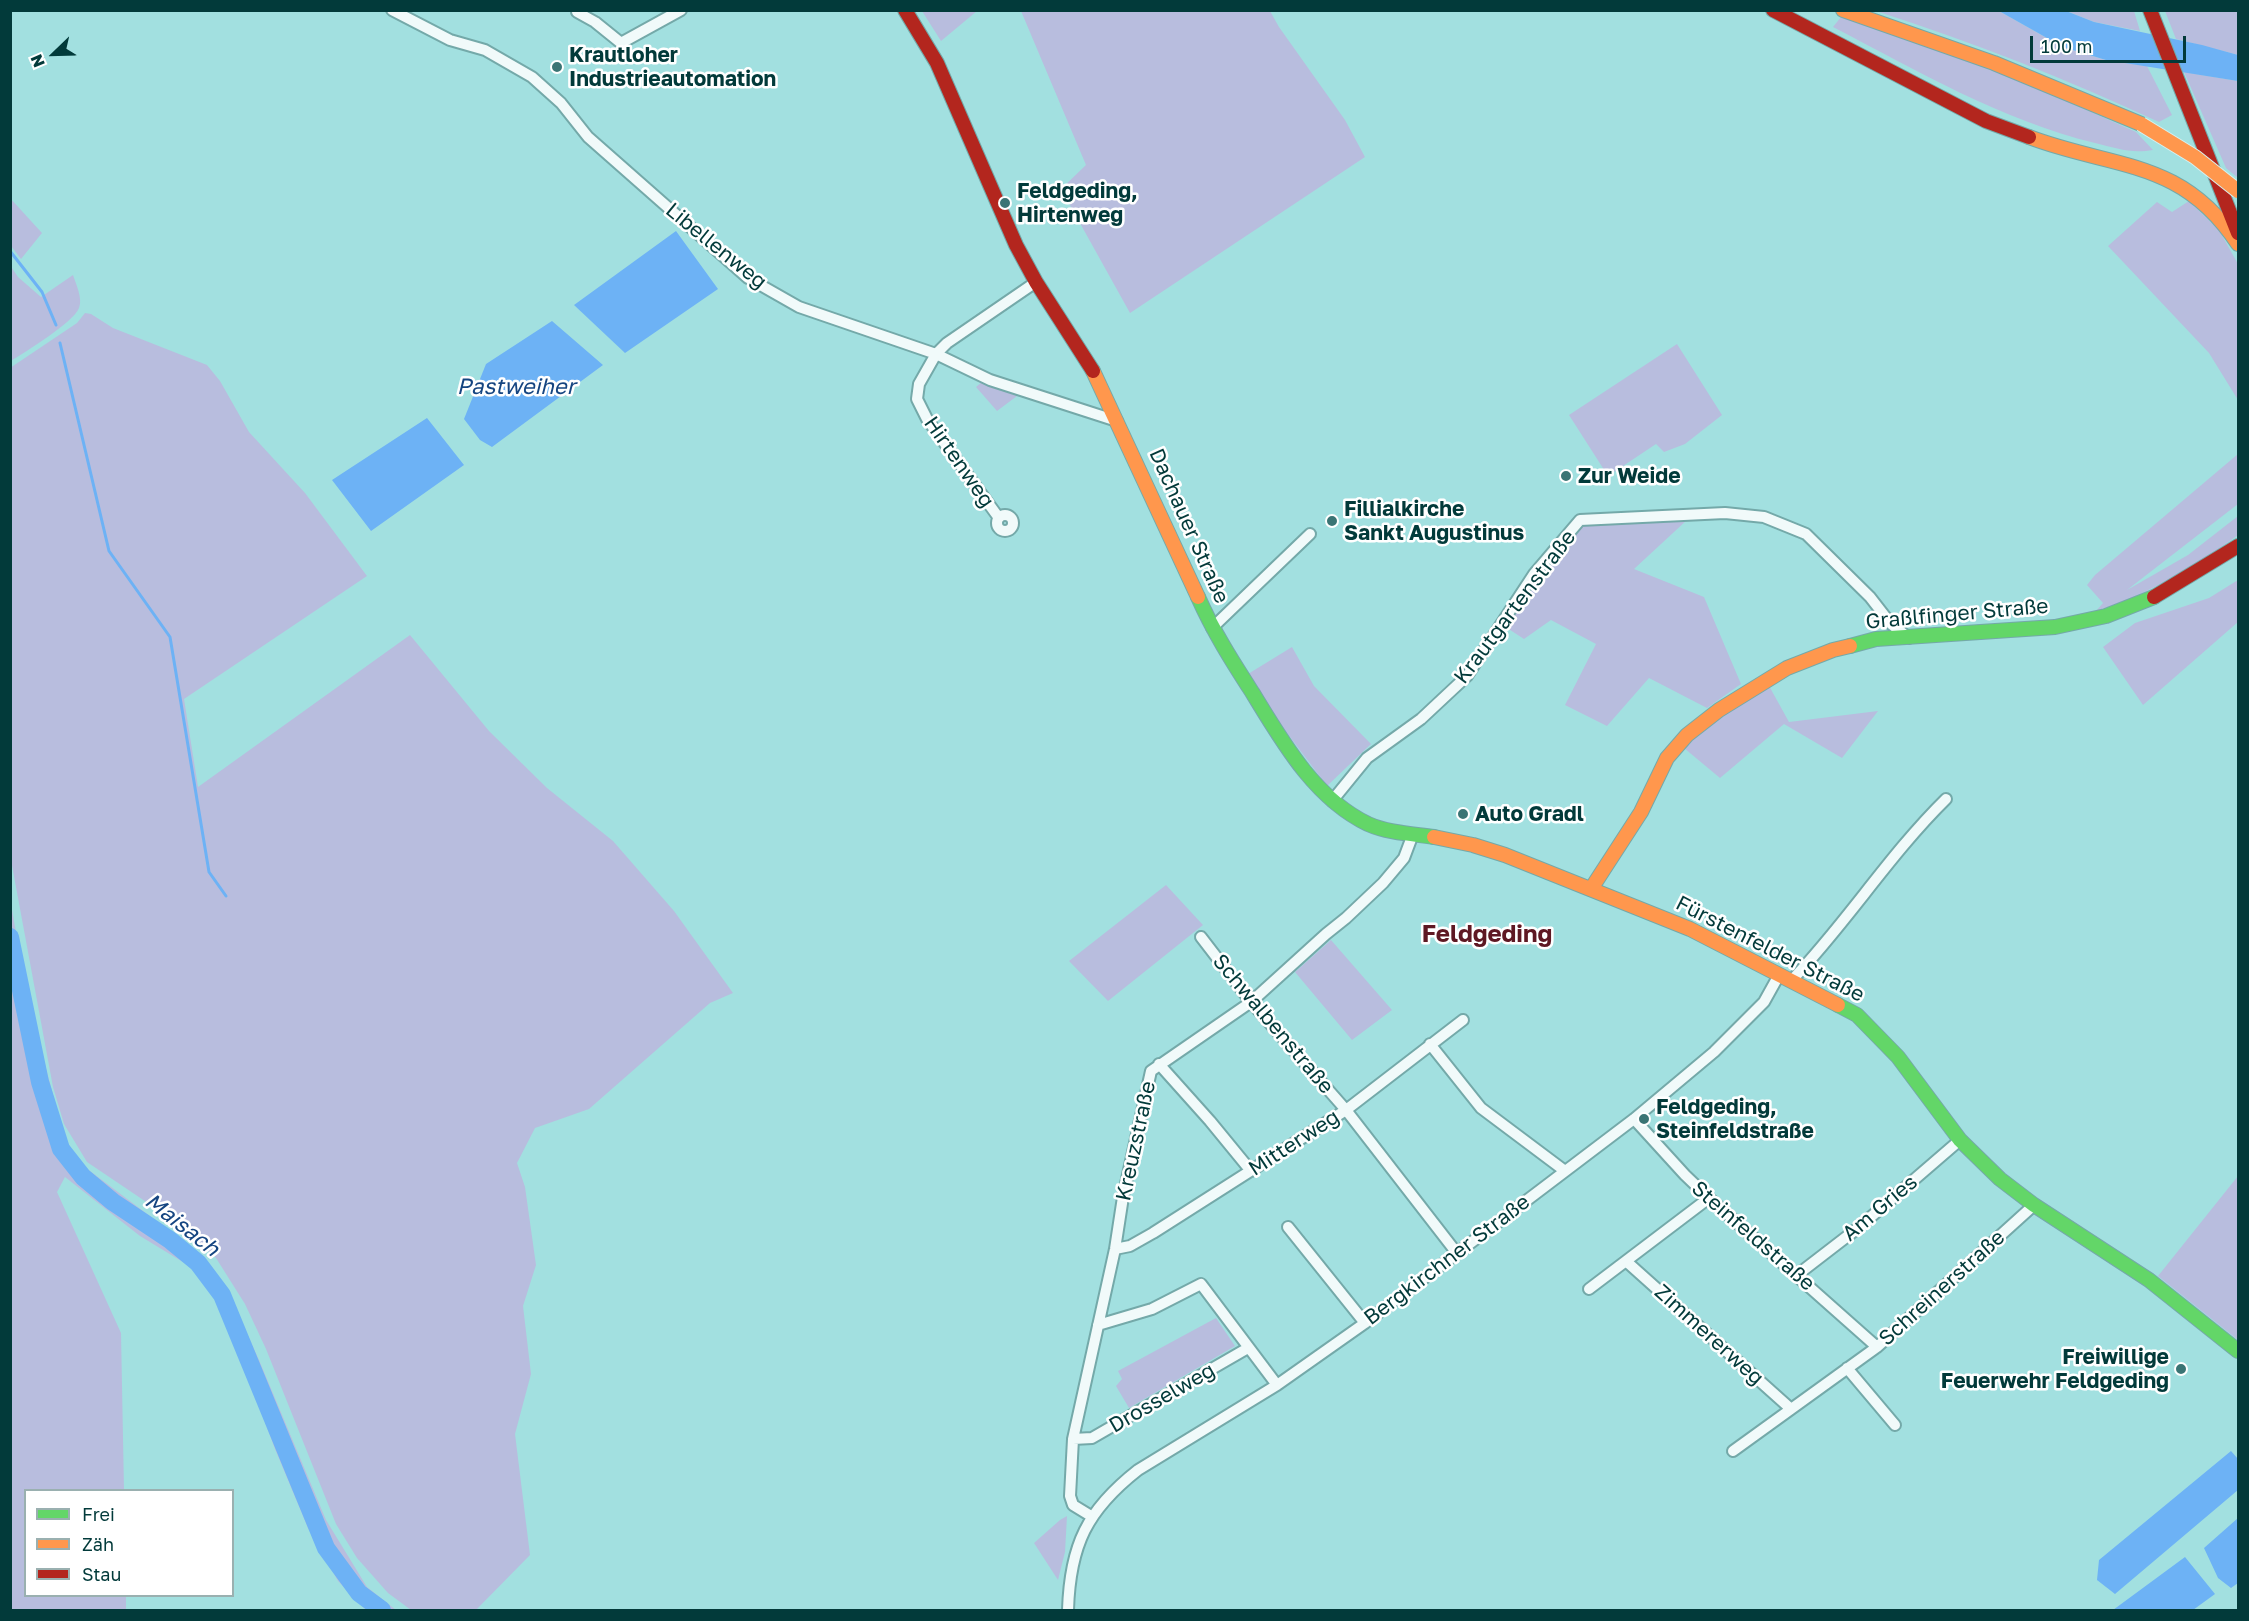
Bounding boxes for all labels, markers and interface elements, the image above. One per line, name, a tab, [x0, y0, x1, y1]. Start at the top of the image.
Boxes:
north arrow	[24, 24, 84, 84]
scale bar	[2033, 24, 2189, 62]
text: 100 m	[2041, 35, 2092, 57]
place label: Krautloher Industrieautomation	[569, 42, 776, 92]
text: N	[26, 52, 49, 71]
marker: Krautloher Industrieautomation	[550, 60, 564, 74]
place label: Feldgeding, Hirtenweg	[1017, 178, 1138, 228]
marker: Feldgeding, Hirtenweg	[998, 196, 1012, 210]
street label: Libellenweg	[660, 198, 772, 294]
water label: Pastweiher	[457, 374, 575, 400]
street label: Hirtenweg	[918, 412, 1000, 512]
street label: Dachauer Straße	[1144, 445, 1234, 607]
place label: Zur Weide	[1578, 463, 1681, 489]
marker: Zur Weide	[1559, 469, 1573, 483]
place label: Fillialkirche Sankt Augustinus	[1344, 496, 1524, 546]
marker: Fillialkirche Sankt Augustinus	[1325, 514, 1339, 528]
street label: Krautgartenstraße	[1449, 525, 1581, 689]
street label: Graßlfinger Straße	[1865, 593, 2049, 635]
place label: Auto Gradl	[1475, 801, 1584, 827]
marker: Auto Gradl	[1456, 807, 1470, 821]
street label: Fürstenfelder Straße	[1671, 890, 1869, 1008]
district label: Feldgeding	[1422, 920, 1552, 948]
street label: Schwalbenstraße	[1207, 949, 1339, 1099]
street label: Kreuzstraße	[1111, 1079, 1161, 1203]
place label: Feldgeding, Steinfeldstraße	[1656, 1094, 1814, 1144]
street label: Mitterweg	[1244, 1104, 1344, 1182]
marker: Feldgeding, Steinfeldstraße	[1637, 1112, 1651, 1126]
street label: Am Gries	[1837, 1169, 1923, 1247]
street label: Steinfeldstraße	[1686, 1176, 1820, 1296]
water label: Maisach	[140, 1188, 224, 1262]
street label: Bergkirchner Straße	[1359, 1189, 1535, 1331]
street label: Schreinerstraße	[1874, 1225, 2010, 1351]
street label: Zimmererweg	[1649, 1279, 1769, 1391]
place label: Freiwillige Feuerwehr Feldgeding	[1941, 1344, 2169, 1394]
street label: Drosselweg	[1105, 1358, 1219, 1438]
marker: Freiwillige Feuerwehr Feldgeding	[2174, 1362, 2188, 1376]
legend	[24, 1489, 234, 1597]
text: Frei	[82, 1503, 115, 1525]
text: Zäh	[82, 1533, 114, 1555]
text: Stau	[82, 1563, 121, 1585]

